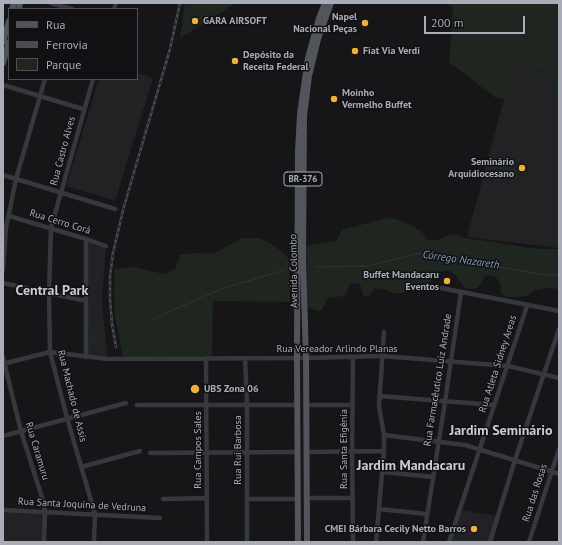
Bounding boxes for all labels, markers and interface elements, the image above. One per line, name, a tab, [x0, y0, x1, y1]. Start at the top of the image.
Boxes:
legend	[8, 8, 138, 80]
scale bar	[426, 8, 527, 34]
place label: Napel Nacional Peças	[293, 11, 357, 34]
place label: GARA AIRSOFT	[203, 15, 267, 27]
text: 200 m	[431, 15, 464, 30]
marker: GARA AIRSOFT	[190, 16, 200, 26]
text: Rua	[46, 17, 65, 32]
marker: Napel Nacional Peças	[360, 18, 370, 28]
text: Ferrovia	[46, 37, 88, 52]
place label: Fiat Via Verdi	[363, 45, 420, 57]
marker: Fiat Via Verdi	[350, 46, 360, 56]
place label: Depósito da Receita Federal	[243, 49, 309, 72]
marker: Depósito da Receita Federal	[230, 56, 240, 66]
text: Parque	[46, 57, 81, 72]
place label: Moinho Vermelho Buffet	[342, 87, 412, 110]
marker: Moinho Vermelho Buffet	[329, 94, 339, 104]
street label: Rua Castro Alves	[48, 115, 78, 187]
place label: Seminário Arquidiocesano	[448, 156, 514, 180]
marker: Seminário Arquidiocesano	[517, 163, 527, 173]
road number: BR-376	[284, 172, 322, 186]
street label: Rua Cerro Corá	[28, 207, 92, 237]
street label: Avenida Colombo	[287, 234, 301, 308]
water label: Córrego Nazareth	[422, 248, 500, 272]
place label: Buffet Mandacaru Eventos	[363, 269, 439, 292]
marker: Buffet Mandacaru Eventos	[442, 276, 452, 286]
district label: Central Park	[16, 283, 88, 299]
street label: Rua Farmacêutico Luiz Andrade	[422, 313, 454, 447]
street label: Rua Atleta Sidney Areas	[477, 314, 519, 414]
street label: Rua Vereador Arlindo Planas	[276, 343, 398, 355]
street label: Rua Machado de Assis	[55, 349, 89, 443]
marker: UBS Zona 06	[189, 383, 201, 395]
place label: UBS Zona 06	[204, 383, 259, 395]
street label: Rua Santa Efigênia	[338, 409, 350, 489]
street label: Rua Campos Sales	[192, 411, 204, 489]
street label: Rua Rui Barbosa	[232, 415, 244, 485]
street label: Rua Caramuru	[22, 421, 52, 481]
district label: Jardim Seminário	[450, 423, 552, 439]
district label: Jardim Mandacaru	[357, 458, 465, 474]
street label: Rua das Rosas	[520, 462, 550, 524]
street label: Rua Santa Joquina de Vedruna	[18, 496, 146, 514]
place label: CMEI Bárbara Cecily Netto Barros	[325, 523, 466, 535]
marker: CMEI Bárbara Cecily Netto Barros	[469, 524, 479, 534]

